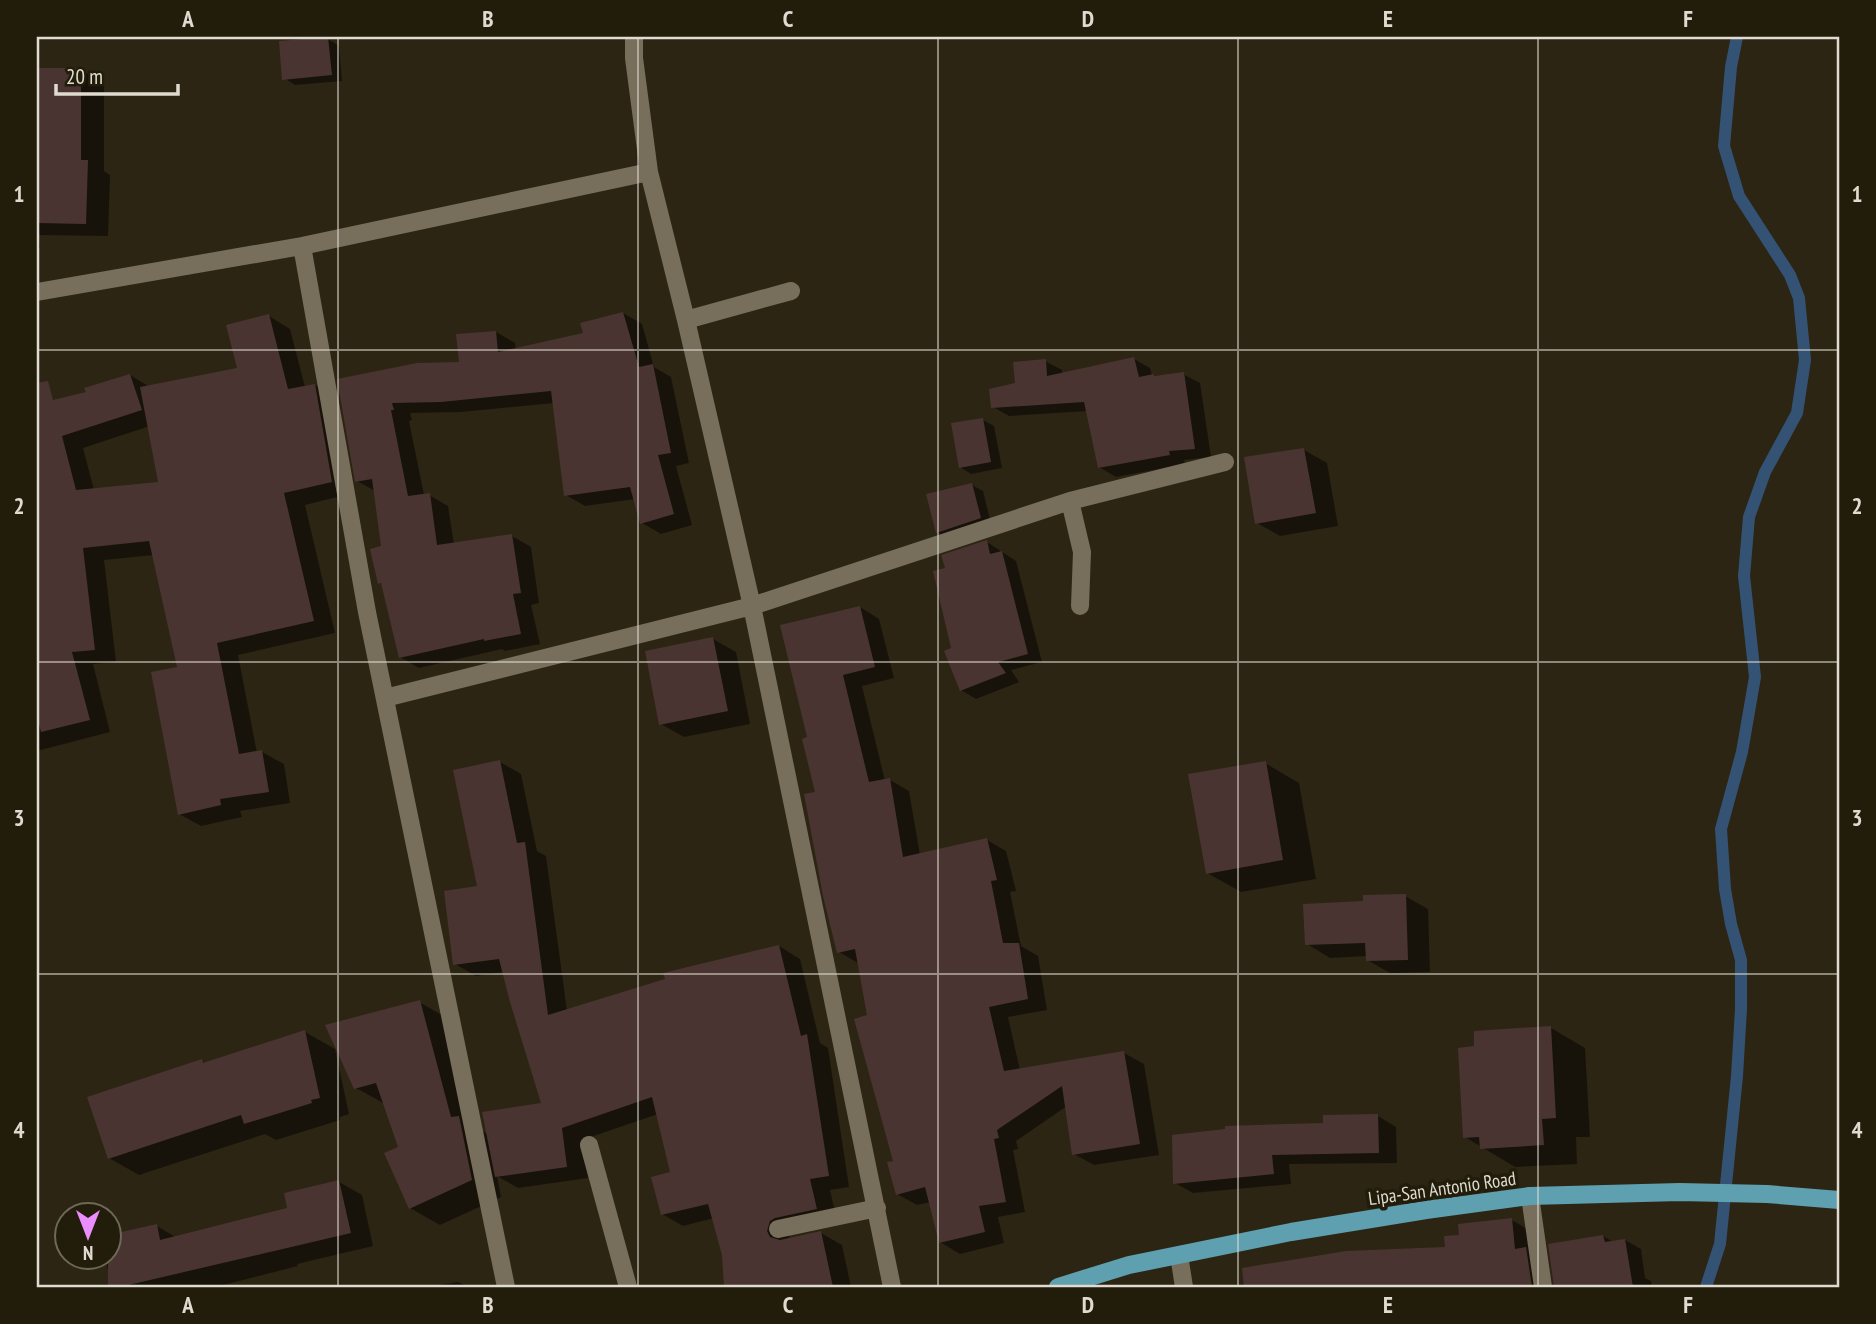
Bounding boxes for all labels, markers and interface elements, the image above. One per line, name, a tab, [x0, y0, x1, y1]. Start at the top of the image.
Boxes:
text: A	[181, 4, 194, 33]
text: B	[482, 4, 494, 33]
text: C	[783, 4, 794, 33]
text: D	[1082, 4, 1094, 33]
text: E	[1383, 4, 1393, 33]
text: F	[1683, 4, 1693, 33]
scale bar	[56, 52, 178, 96]
text: 20 m	[66, 63, 103, 90]
text: 1	[14, 179, 25, 208]
text: 1	[1852, 179, 1863, 208]
text: 2	[14, 491, 25, 520]
text: 2	[1852, 491, 1863, 520]
text: 3	[14, 803, 25, 832]
text: 3	[1852, 803, 1863, 832]
text: 4	[14, 1115, 25, 1144]
text: 4	[1852, 1115, 1863, 1144]
street label: Lipa-San Antonio Road	[1367, 1166, 1517, 1210]
north arrow	[52, 1202, 122, 1272]
text: N	[83, 1241, 93, 1265]
text: A	[181, 1290, 194, 1319]
text: B	[482, 1290, 494, 1319]
text: C	[783, 1290, 794, 1319]
text: D	[1082, 1290, 1094, 1319]
text: E	[1383, 1290, 1393, 1319]
text: F	[1683, 1290, 1693, 1319]

